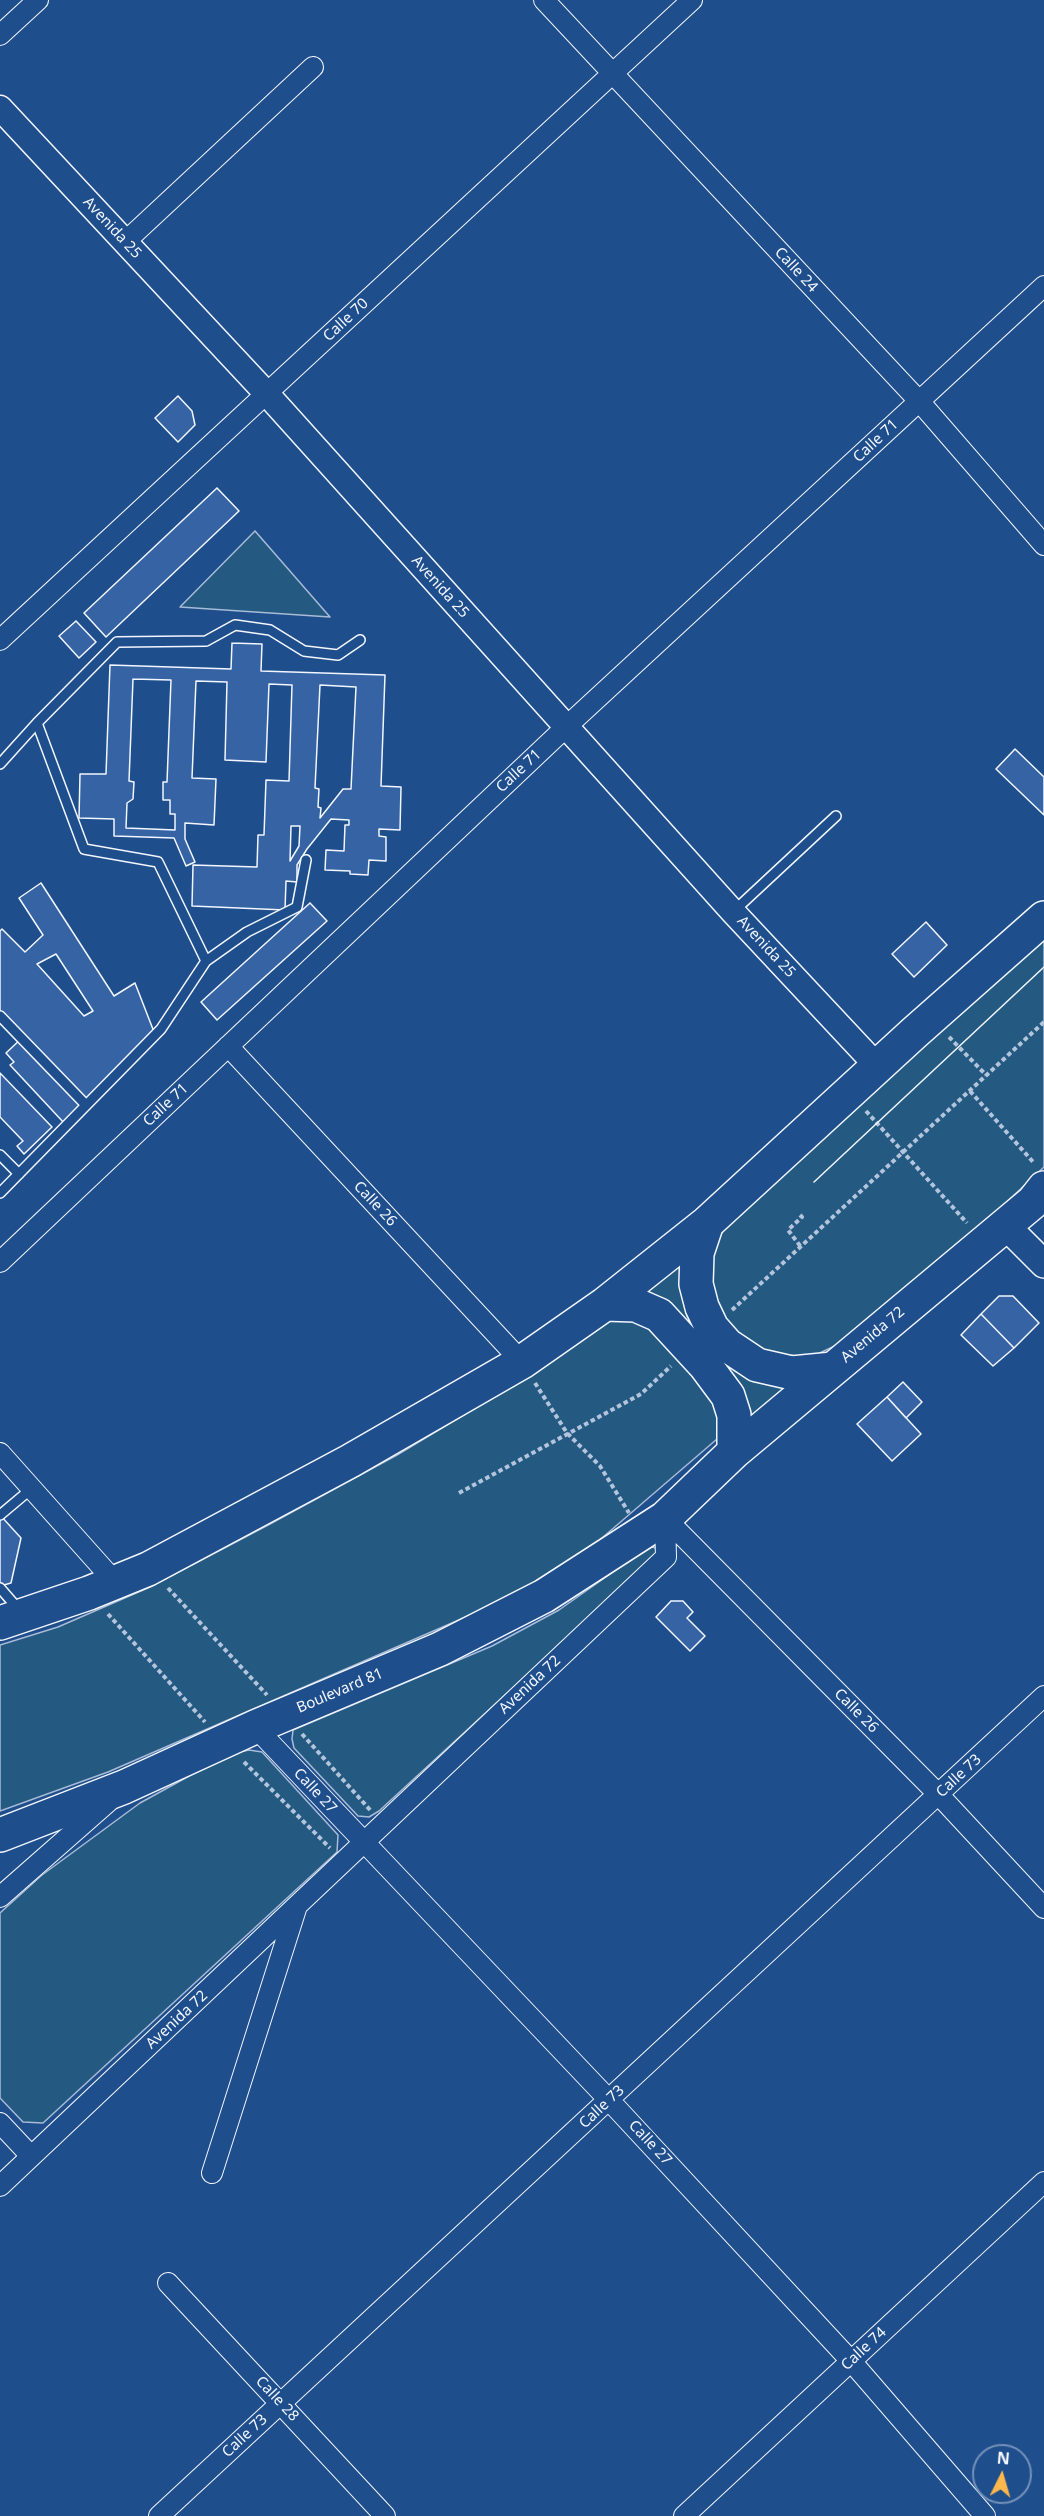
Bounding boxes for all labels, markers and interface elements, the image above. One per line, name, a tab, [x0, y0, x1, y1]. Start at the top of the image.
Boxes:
street label: Avenida 25	[79, 194, 145, 262]
street label: Calle 24	[771, 244, 821, 296]
street label: Calle 70	[320, 295, 372, 345]
street label: Calle 71	[850, 416, 902, 466]
street label: Avenida 25	[407, 552, 473, 622]
street label: Calle 71	[493, 746, 545, 796]
street label: Avenida 25	[733, 913, 799, 981]
street label: Calle 71	[140, 1080, 192, 1130]
street label: Calle 26	[350, 1178, 400, 1230]
street label: Avenida 72	[838, 1303, 908, 1367]
street label: Avenida 72	[496, 1652, 564, 1718]
street label: Boulevard 81	[294, 1665, 386, 1717]
street label: Calle 26	[830, 1685, 882, 1737]
street label: Calle 73	[933, 1751, 985, 1801]
street label: Calle 27	[290, 1765, 340, 1817]
street label: Avenida 72	[143, 1987, 211, 2053]
street label: Calle 73	[576, 2082, 628, 2132]
street label: Calle 27	[625, 2117, 675, 2169]
street label: Calle 74	[838, 2324, 890, 2374]
street label: Calle 28	[252, 2373, 302, 2425]
street label: Calle 73	[219, 2411, 271, 2461]
north arrow	[972, 2444, 1032, 2504]
text: N	[996, 2447, 1011, 2470]

